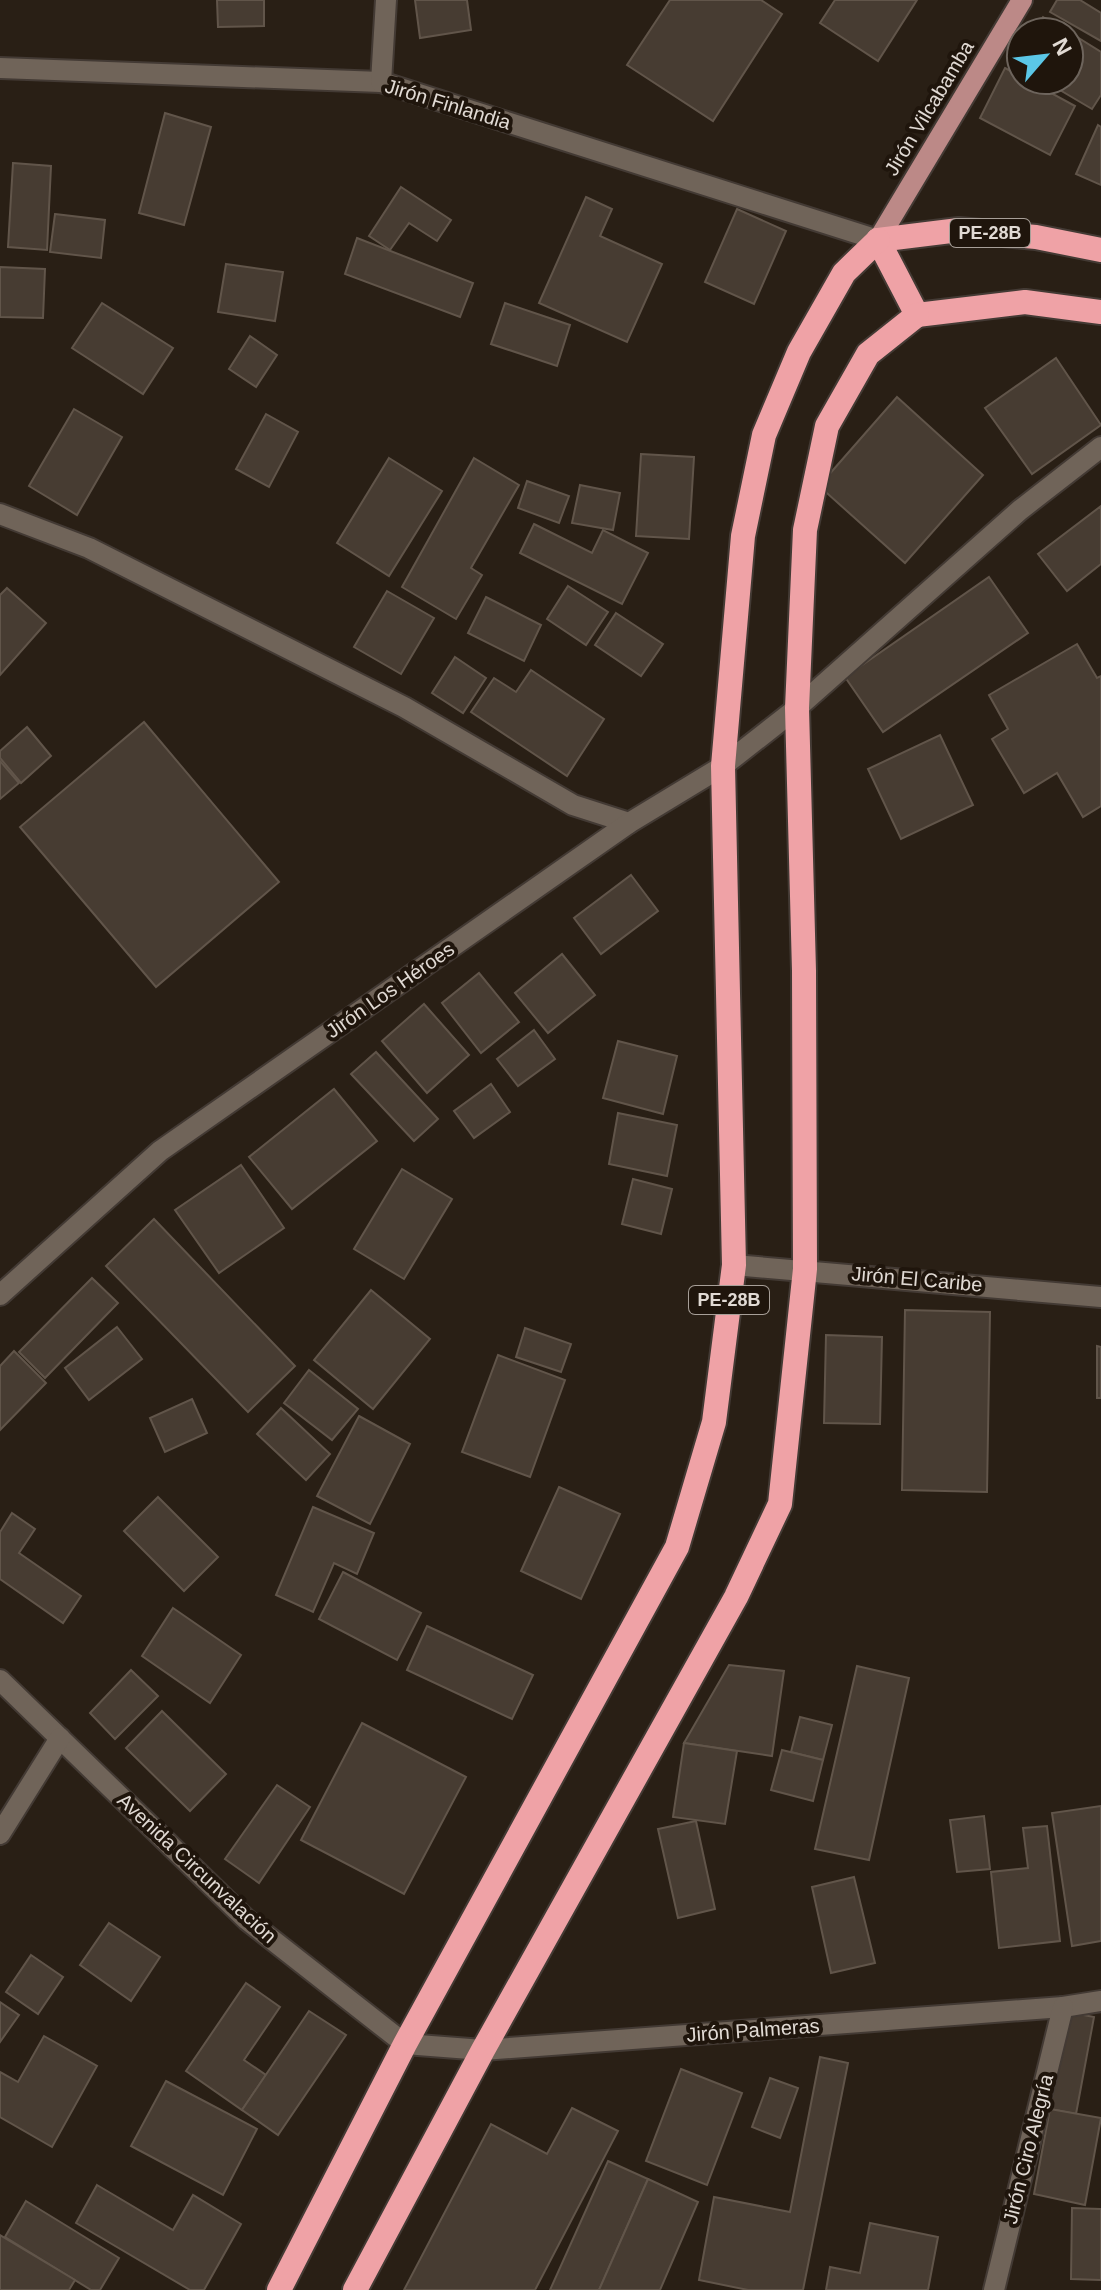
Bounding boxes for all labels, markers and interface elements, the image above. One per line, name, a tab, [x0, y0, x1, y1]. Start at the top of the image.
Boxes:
north arrow	[1005, 16, 1085, 96]
text: N	[1047, 34, 1077, 60]
street label: Jirón Vilcabamba	[880, 36, 978, 179]
street label: Jirón Finlandia	[383, 74, 514, 134]
road number: PE-28B	[950, 219, 1030, 247]
street label: Jirón Los Héroes	[322, 938, 458, 1042]
street label: Jirón El Caribe	[851, 1262, 983, 1296]
road number: PE-28B	[689, 1286, 769, 1314]
street label: Avenida Circunvalación	[113, 1789, 281, 1947]
street label: Jirón Palmeras	[686, 2014, 820, 2046]
street label: Jirón Ciro Alegría	[999, 2071, 1057, 2226]

